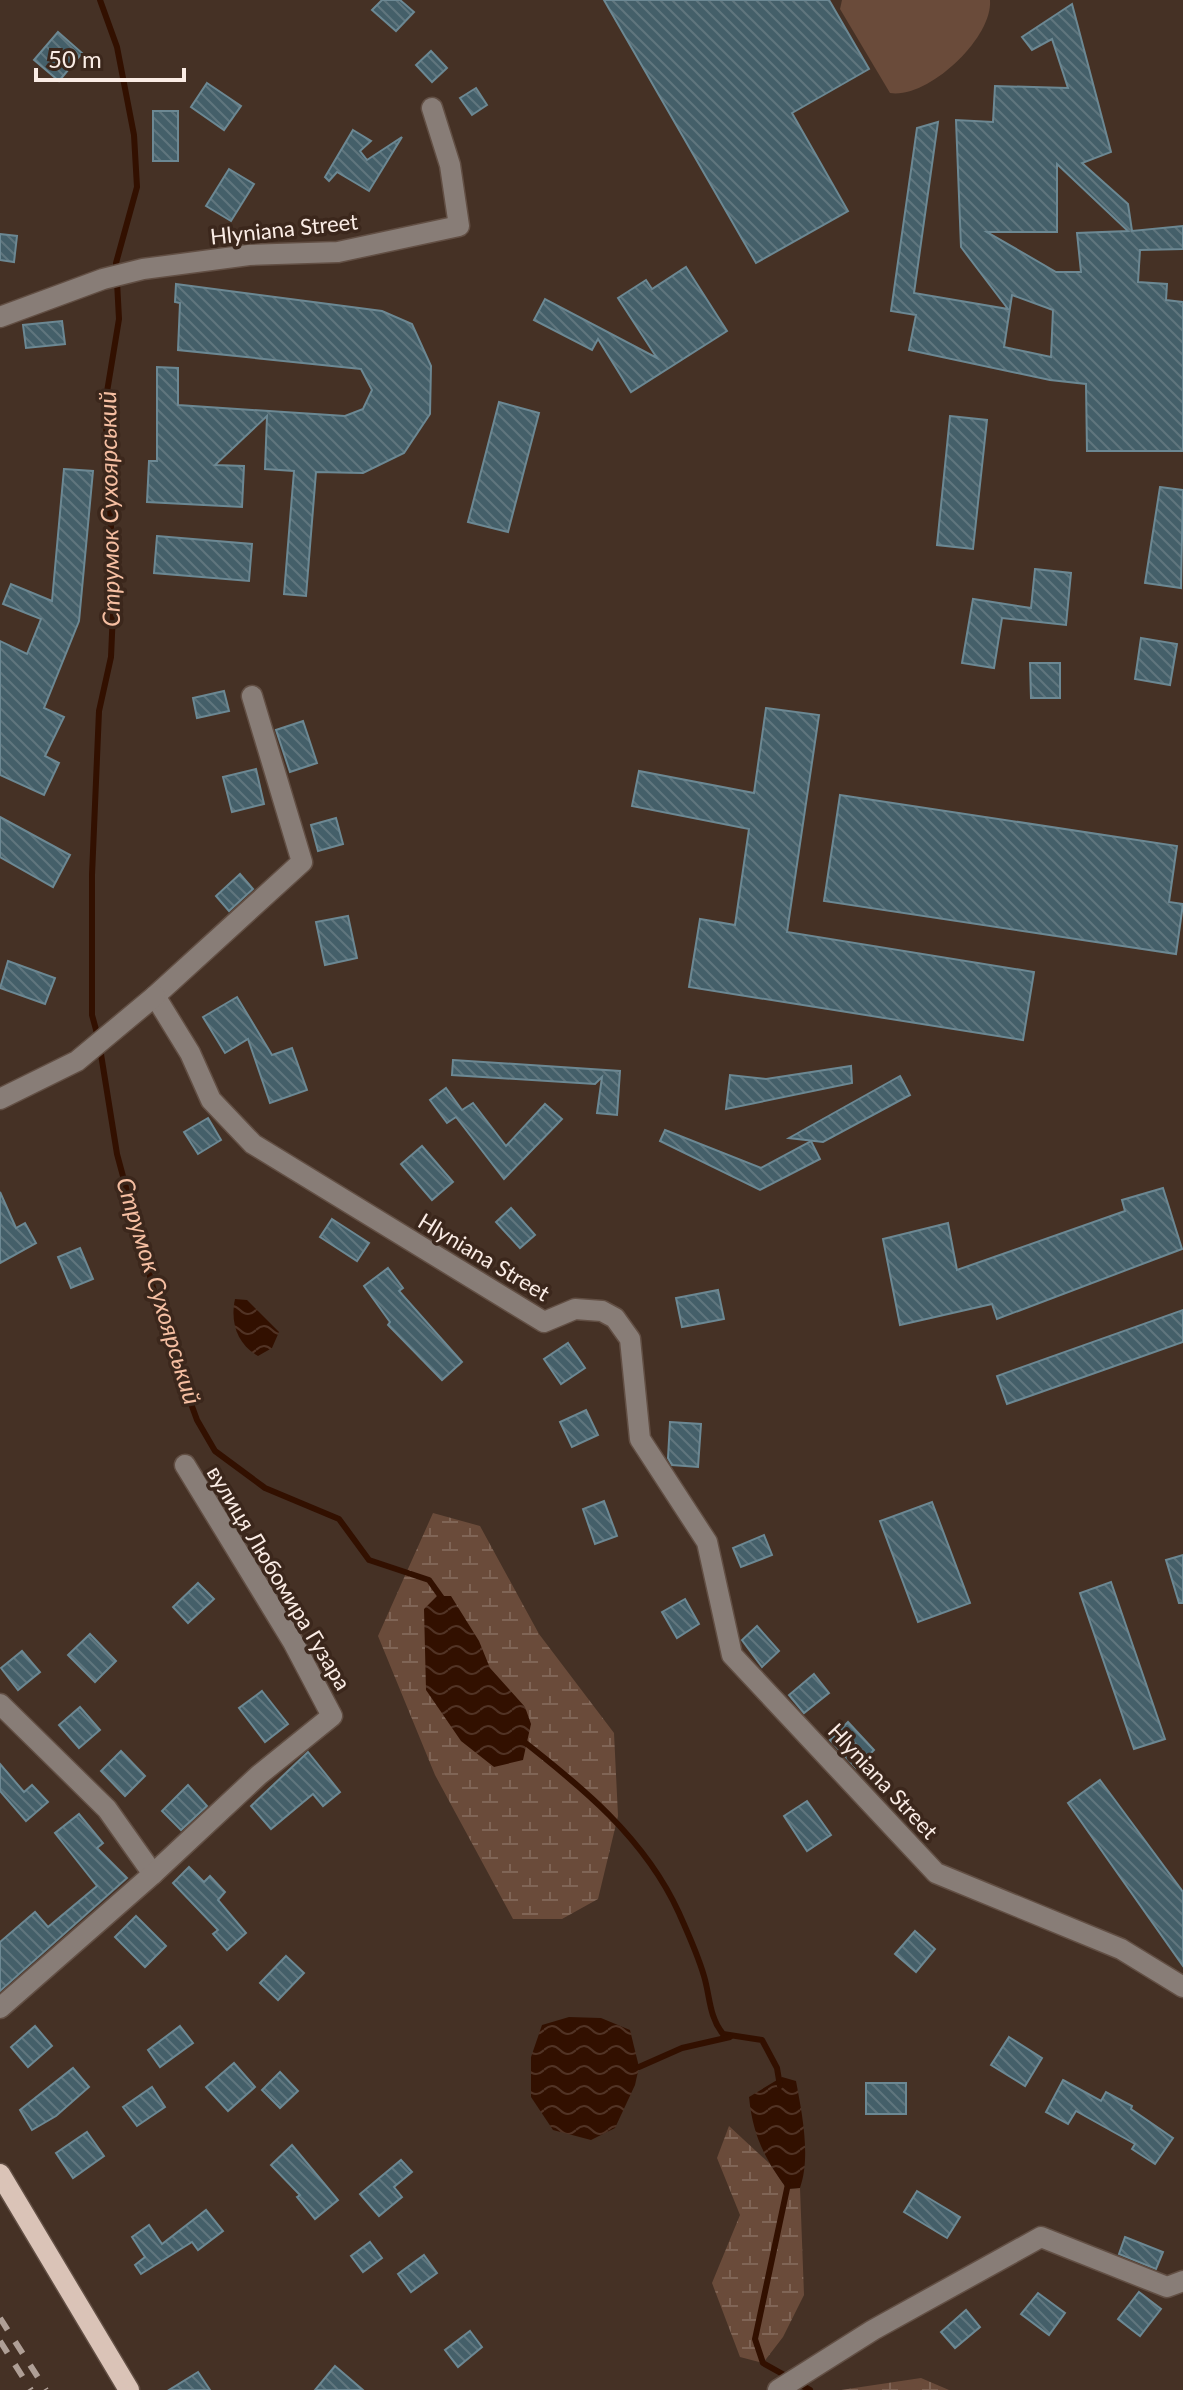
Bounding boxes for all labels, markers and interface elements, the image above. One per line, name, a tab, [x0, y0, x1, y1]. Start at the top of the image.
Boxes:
scale bar	[36, 32, 184, 82]
text: 50 m	[48, 44, 102, 73]
street label: Hlyniana Street	[209, 207, 359, 250]
water label: Струмок Сухоярський	[92, 391, 125, 627]
water label: Струмок Сухоярський	[111, 1173, 208, 1408]
street label: Hlyniana Street	[414, 1207, 555, 1306]
street label: вулиця Любомира Гузара	[202, 1461, 357, 1695]
street label: Hlyniana Street	[823, 1717, 944, 1844]

